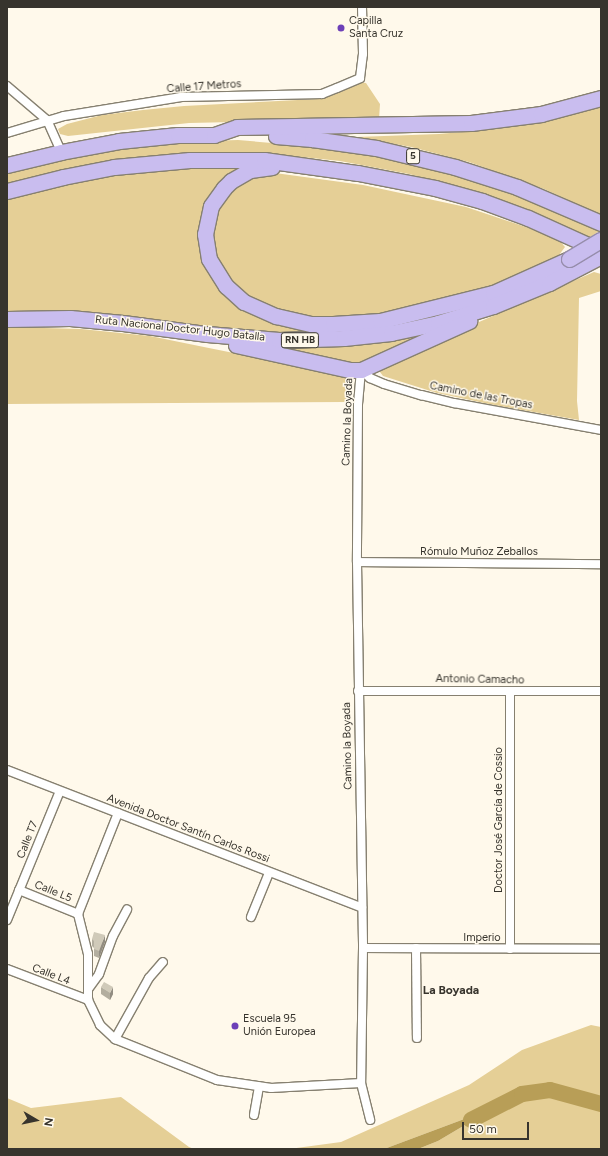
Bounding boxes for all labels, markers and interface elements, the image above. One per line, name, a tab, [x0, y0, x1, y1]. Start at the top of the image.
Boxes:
place label: Capilla Santa Cruz	[349, 15, 403, 41]
marker: Capilla Santa Cruz	[336, 23, 346, 33]
street label: Calle 17 Metros	[166, 78, 242, 96]
road number: 5	[406, 148, 420, 164]
street label: Ruta Nacional Doctor Hugo Batalla	[94, 314, 266, 344]
road number: RN HB	[280, 332, 320, 348]
street label: Camino la Boyada	[340, 378, 356, 466]
street label: Camino de las Tropas	[428, 380, 534, 412]
street label: Rómulo Muñoz Zeballos	[420, 545, 538, 559]
street label: Antonio Camacho	[435, 673, 525, 687]
street label: Camino la Boyada	[341, 702, 355, 790]
street label: Doctor José García de Cossio	[492, 747, 506, 893]
street label: Avenida Doctor Santín Carlos Rossi	[105, 792, 271, 866]
street label: Calle T7	[15, 819, 41, 861]
street label: Calle L5	[32, 879, 74, 905]
street label: Imperio	[463, 931, 501, 945]
street label: Calle L4	[30, 962, 72, 988]
district label: La Boyada	[423, 984, 479, 998]
place label: Escuela 95 Unión Europea	[243, 1013, 316, 1039]
marker: Escuela 95 Unión Europea	[230, 1021, 240, 1031]
north arrow	[16, 1100, 56, 1140]
scale bar	[464, 1114, 531, 1140]
text: N	[41, 1117, 55, 1127]
text: 50 m	[469, 1122, 497, 1136]

